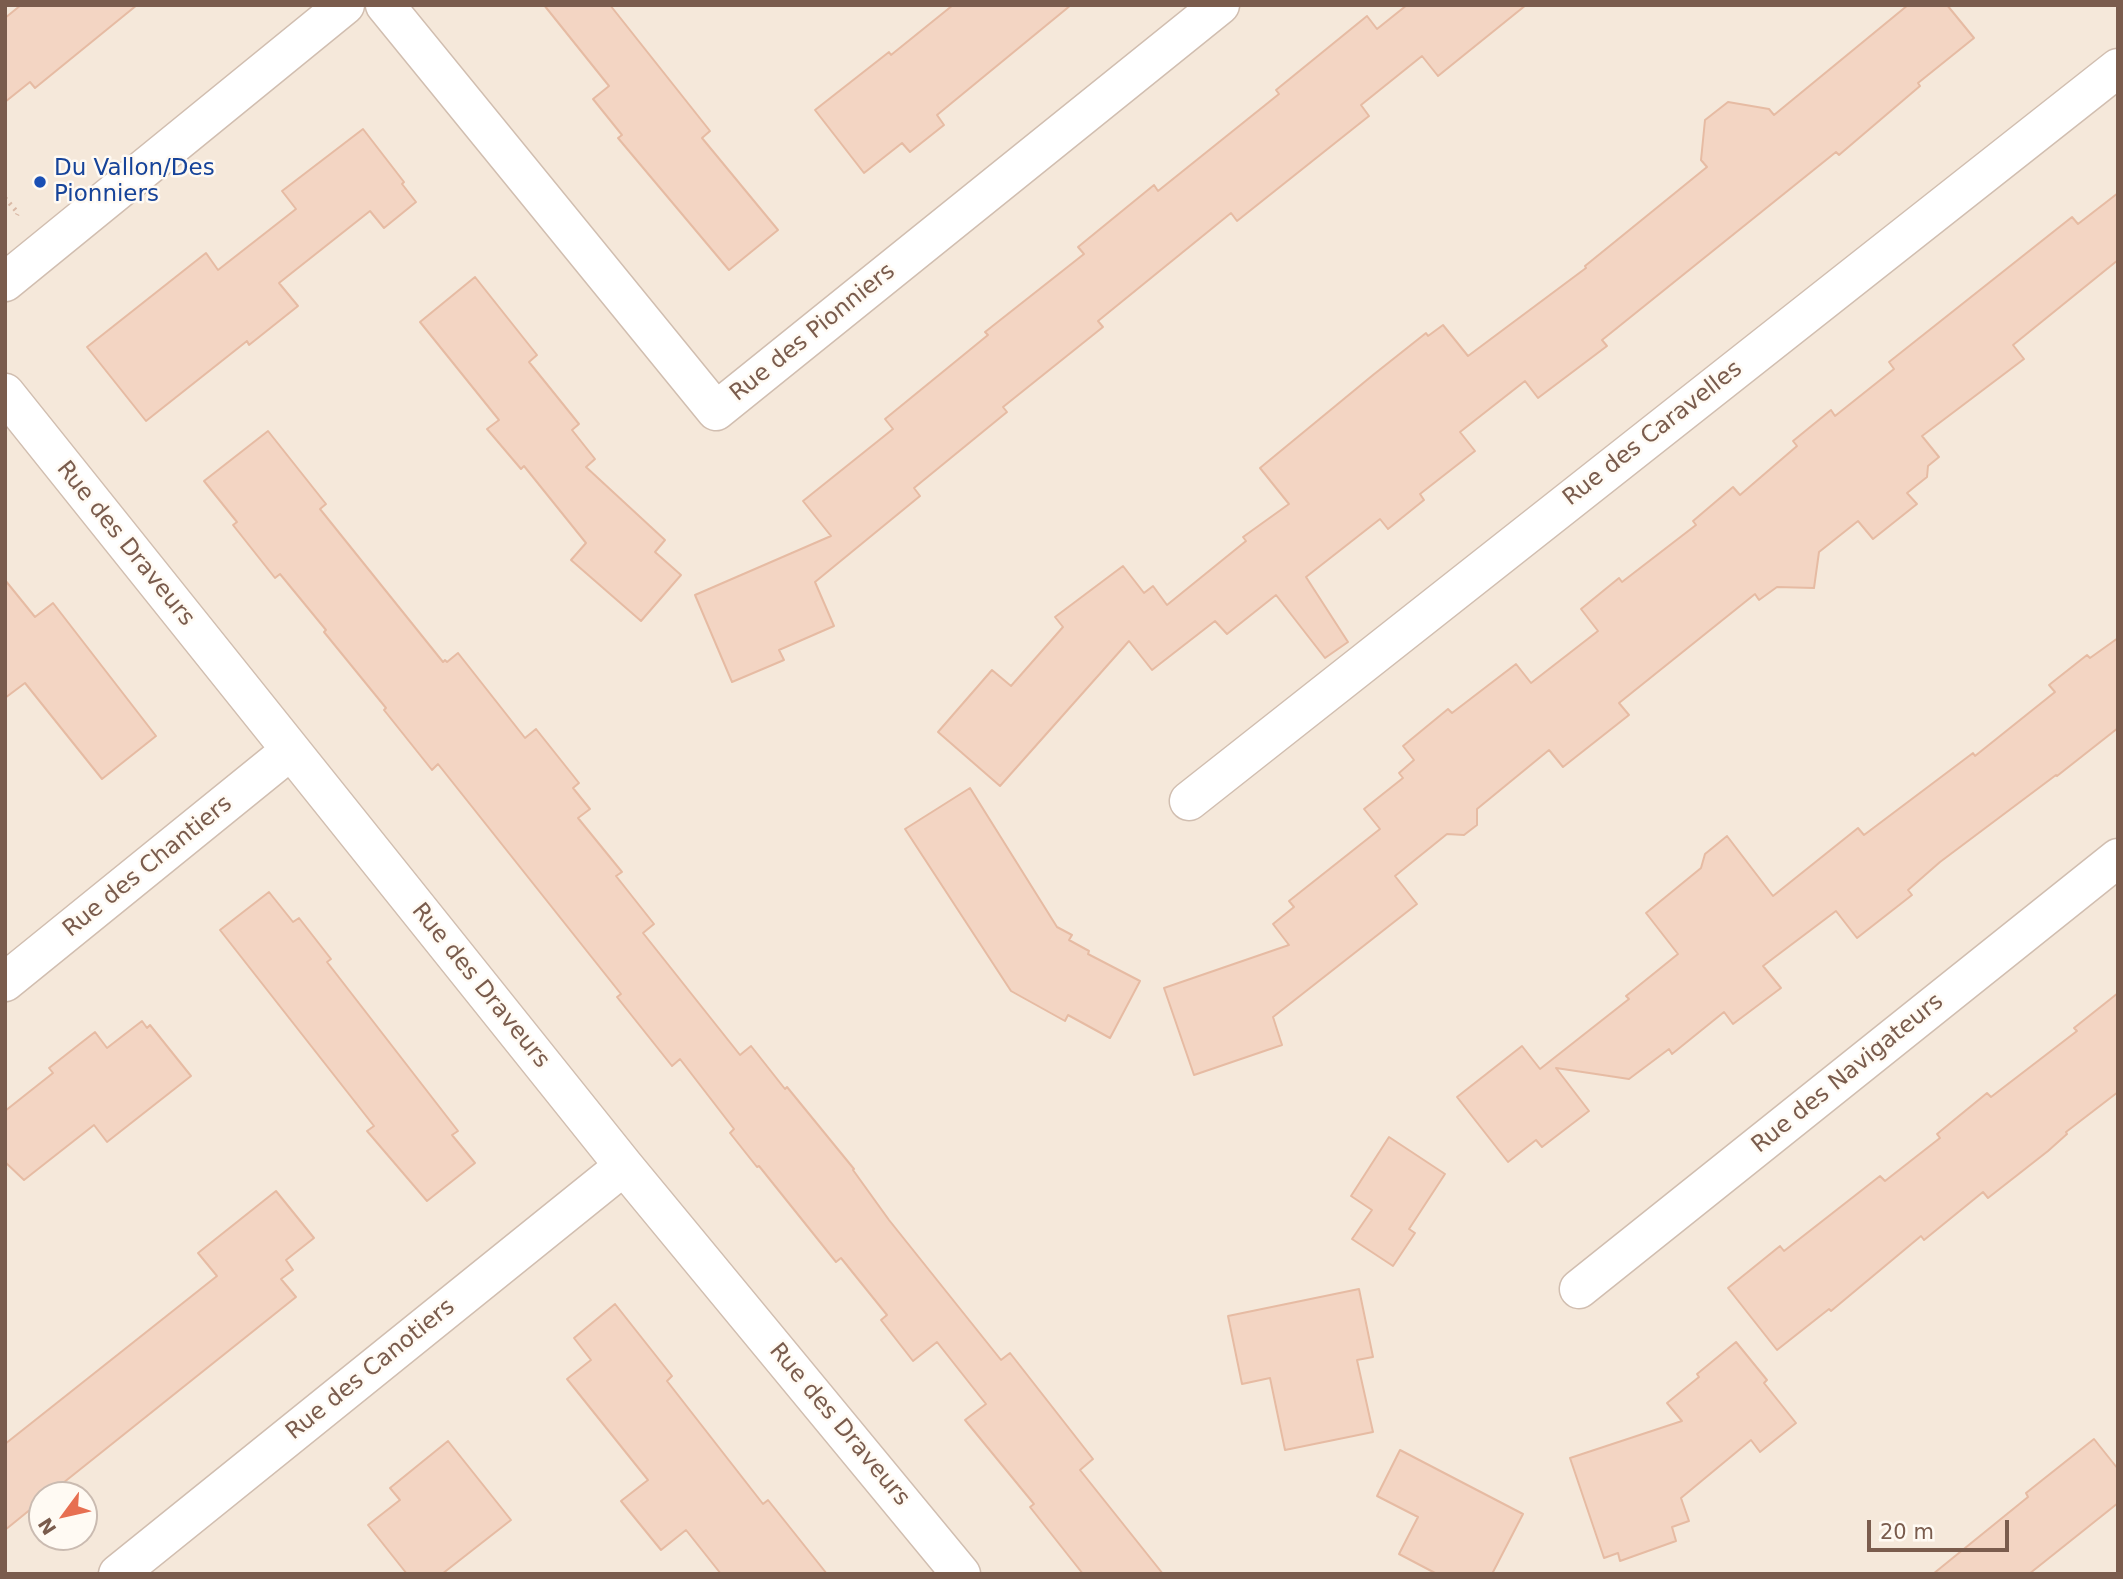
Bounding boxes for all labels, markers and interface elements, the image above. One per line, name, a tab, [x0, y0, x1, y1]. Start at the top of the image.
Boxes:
place label: Du Vallon/Des Pionniers	[54, 155, 215, 209]
marker: Du Vallon/Des Pionniers	[32, 174, 48, 190]
street label: Rue des Pionniers	[725, 258, 901, 408]
street label: Rue des Caravelles	[1558, 356, 1748, 512]
street label: Rue des Draveurs	[50, 456, 200, 632]
street label: Rue des Chantiers	[58, 790, 238, 944]
street label: Rue des Draveurs	[405, 898, 555, 1074]
street label: Rue des Navigateurs	[1747, 988, 1949, 1160]
street label: Rue des Canotiers	[281, 1294, 461, 1446]
street label: Rue des Draveurs	[763, 1338, 915, 1512]
north arrow	[28, 1481, 98, 1551]
scale bar	[1871, 1506, 2013, 1550]
text: N	[34, 1514, 61, 1539]
text: 20 m	[1880, 1520, 1934, 1544]

